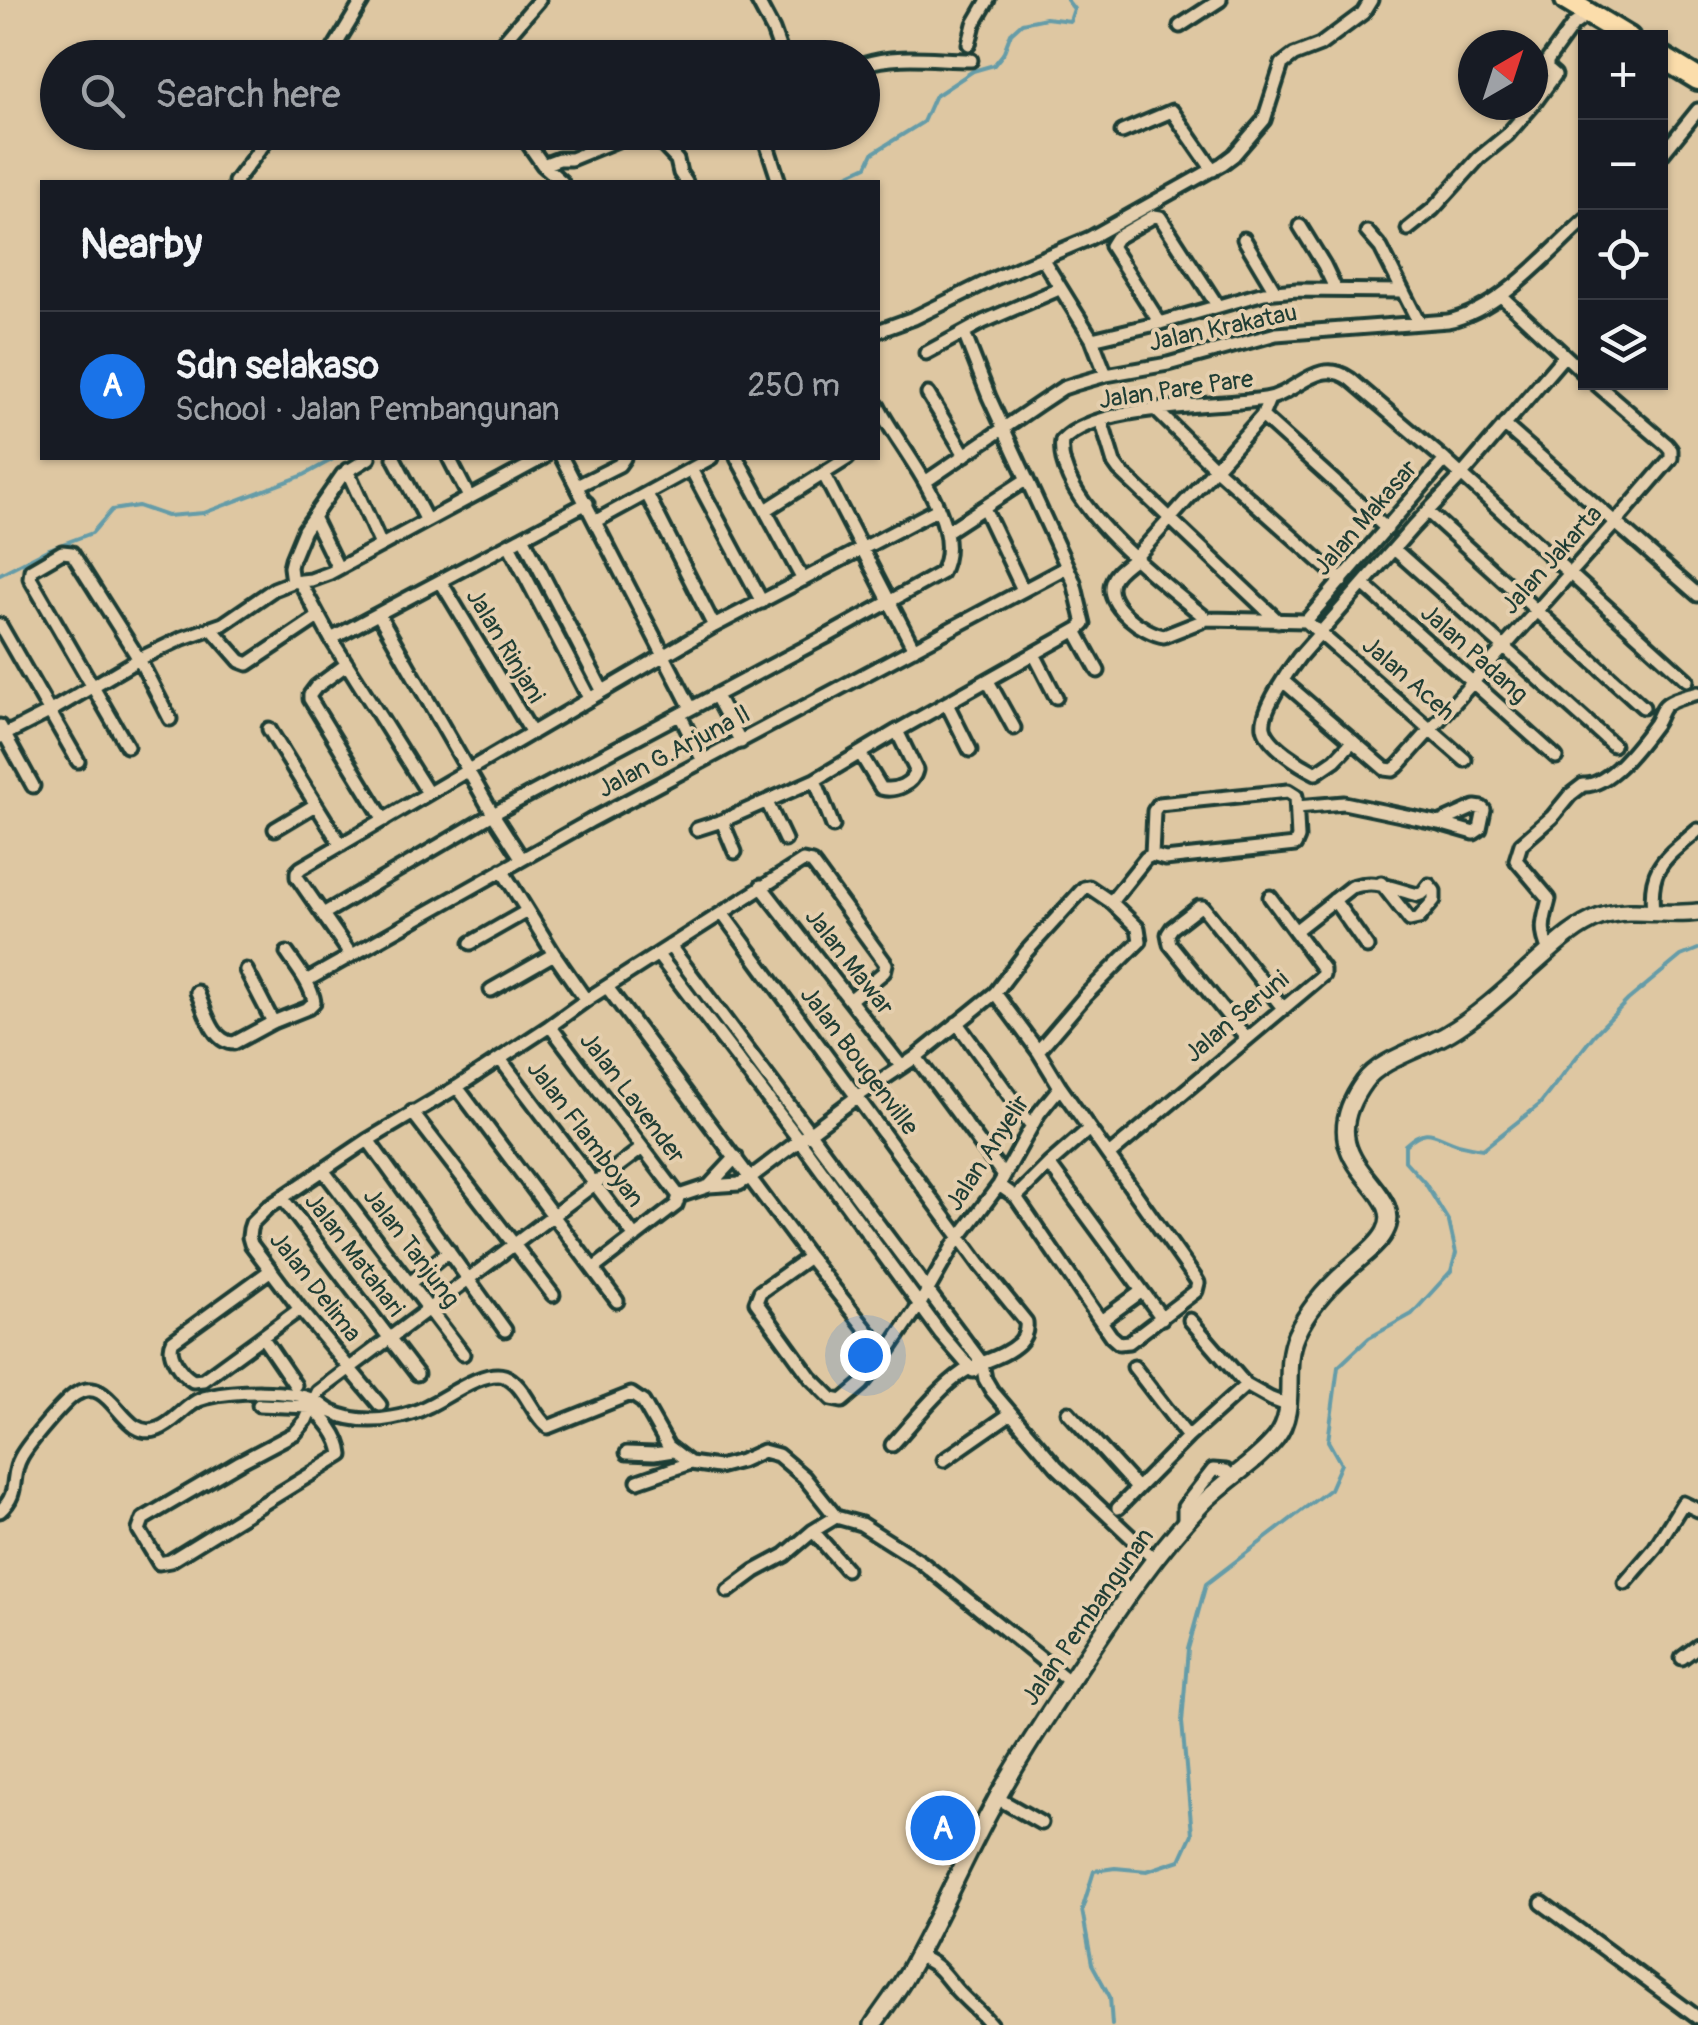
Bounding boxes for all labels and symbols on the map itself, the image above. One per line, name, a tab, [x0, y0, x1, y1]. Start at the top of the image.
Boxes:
north arrow	[1458, 30, 1548, 120]
street label: Jalan Krakatau	[1146, 297, 1300, 359]
street label: Jalan Pare Pare	[1097, 364, 1256, 416]
street label: Jalan Makasar	[1307, 454, 1425, 582]
street label: Jalan Jakarta	[1495, 499, 1609, 621]
street label: Jalan Rinjani	[459, 583, 551, 709]
street label: Jalan Padang	[1414, 598, 1534, 710]
street label: Jalan Aceh	[1355, 630, 1461, 728]
street label: Jalan G.Arjuna ll	[592, 699, 756, 805]
street label: Jalan Mawar	[798, 902, 900, 1022]
street label: Jalan Seruni	[1178, 964, 1296, 1070]
street label: Jalan Bougenville	[793, 980, 926, 1142]
street label: Jalan Lavender	[572, 1026, 692, 1170]
street label: Jalan Flamboyan	[520, 1054, 650, 1214]
street label: Jalan Anyelir	[939, 1089, 1037, 1217]
street label: Jalan Tanjung	[356, 1182, 466, 1314]
street label: Jalan Matahari	[297, 1187, 411, 1323]
street label: Jalan Delima	[262, 1226, 368, 1348]
your location	[840, 1330, 891, 1381]
street label: Jalan Pembangunan	[1015, 1522, 1161, 1712]
pin: A	[910, 1790, 976, 1866]

